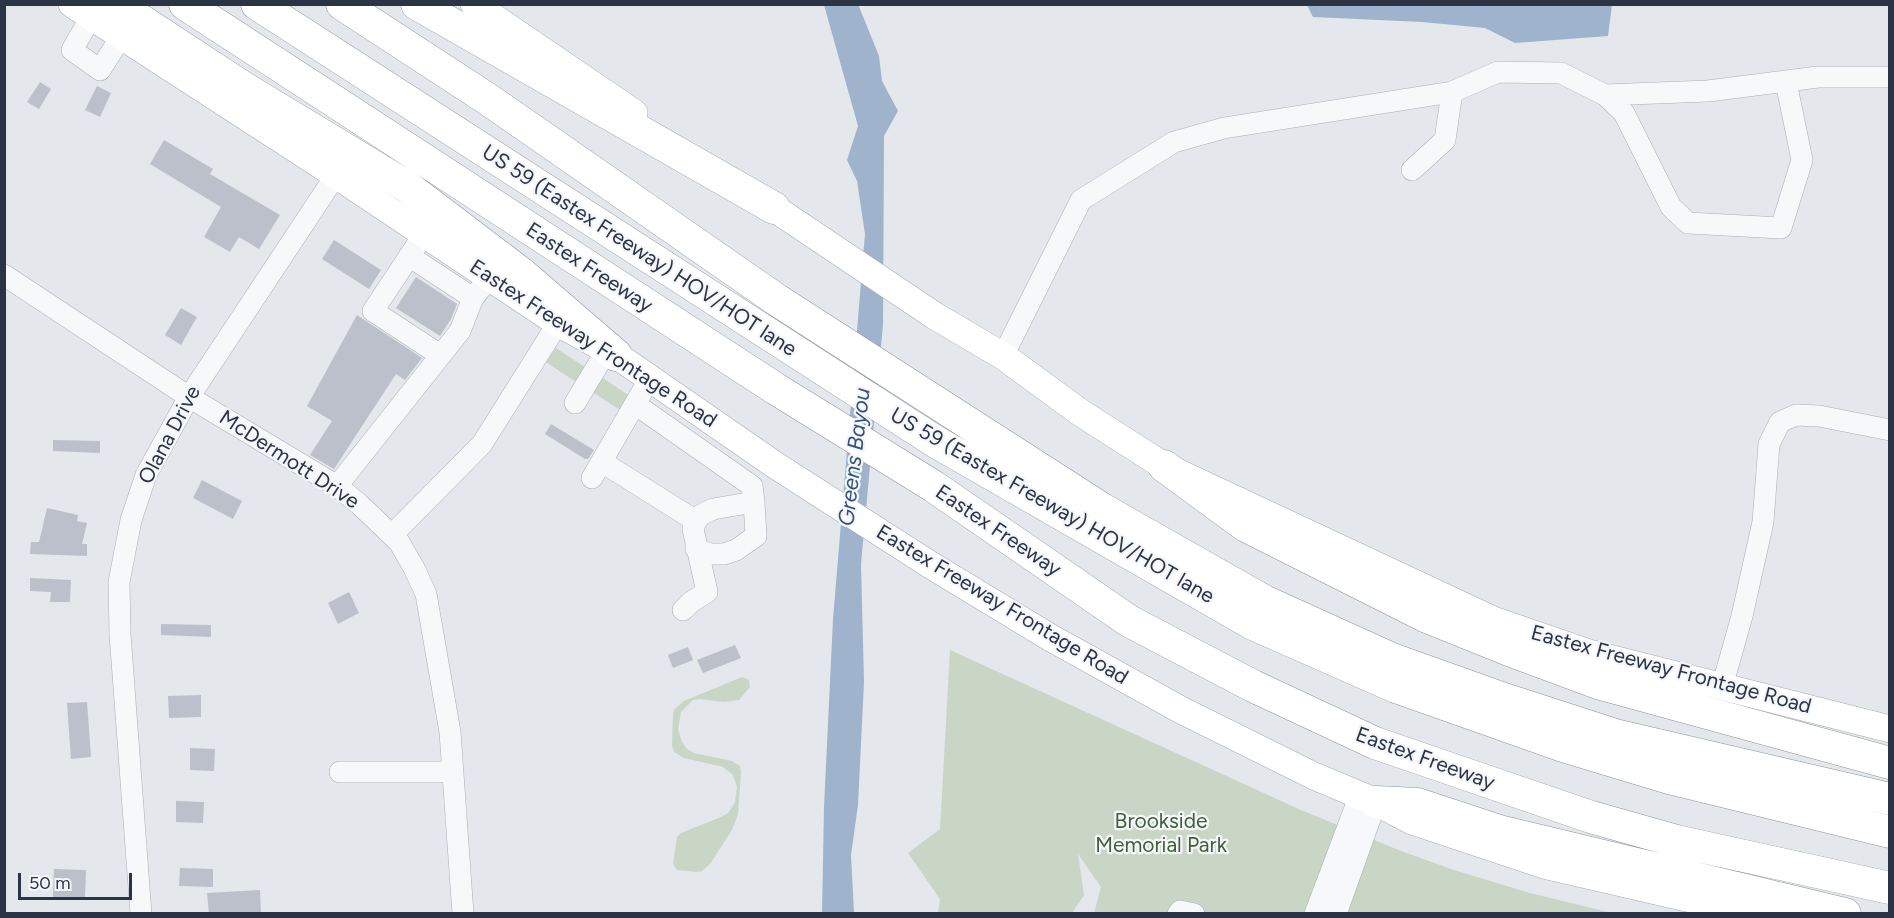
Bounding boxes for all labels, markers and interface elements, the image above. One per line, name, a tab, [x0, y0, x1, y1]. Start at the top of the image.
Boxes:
street label: US 59 (Eastex Freeway) HOV/HOT lane	[477, 140, 801, 362]
street label: Eastex Freeway	[521, 218, 657, 318]
street label: Eastex Freeway Frontage Road	[465, 255, 721, 433]
street label: Olana Drive	[134, 381, 206, 489]
water label: Greens Bayou	[833, 386, 877, 528]
street label: US 59 (Eastex Freeway) HOV/HOT lane	[886, 403, 1218, 609]
street label: McDermott Drive	[214, 405, 364, 515]
street label: Eastex Freeway	[930, 480, 1066, 582]
street label: Eastex Freeway Frontage Road	[871, 520, 1133, 690]
street label: Eastex Freeway Frontage Road	[1528, 620, 1814, 720]
street label: Eastex Freeway	[1352, 722, 1498, 796]
park label: Brookside Memorial Park	[1095, 809, 1227, 859]
scale bar	[21, 861, 135, 899]
text: 50 m	[29, 872, 71, 894]

